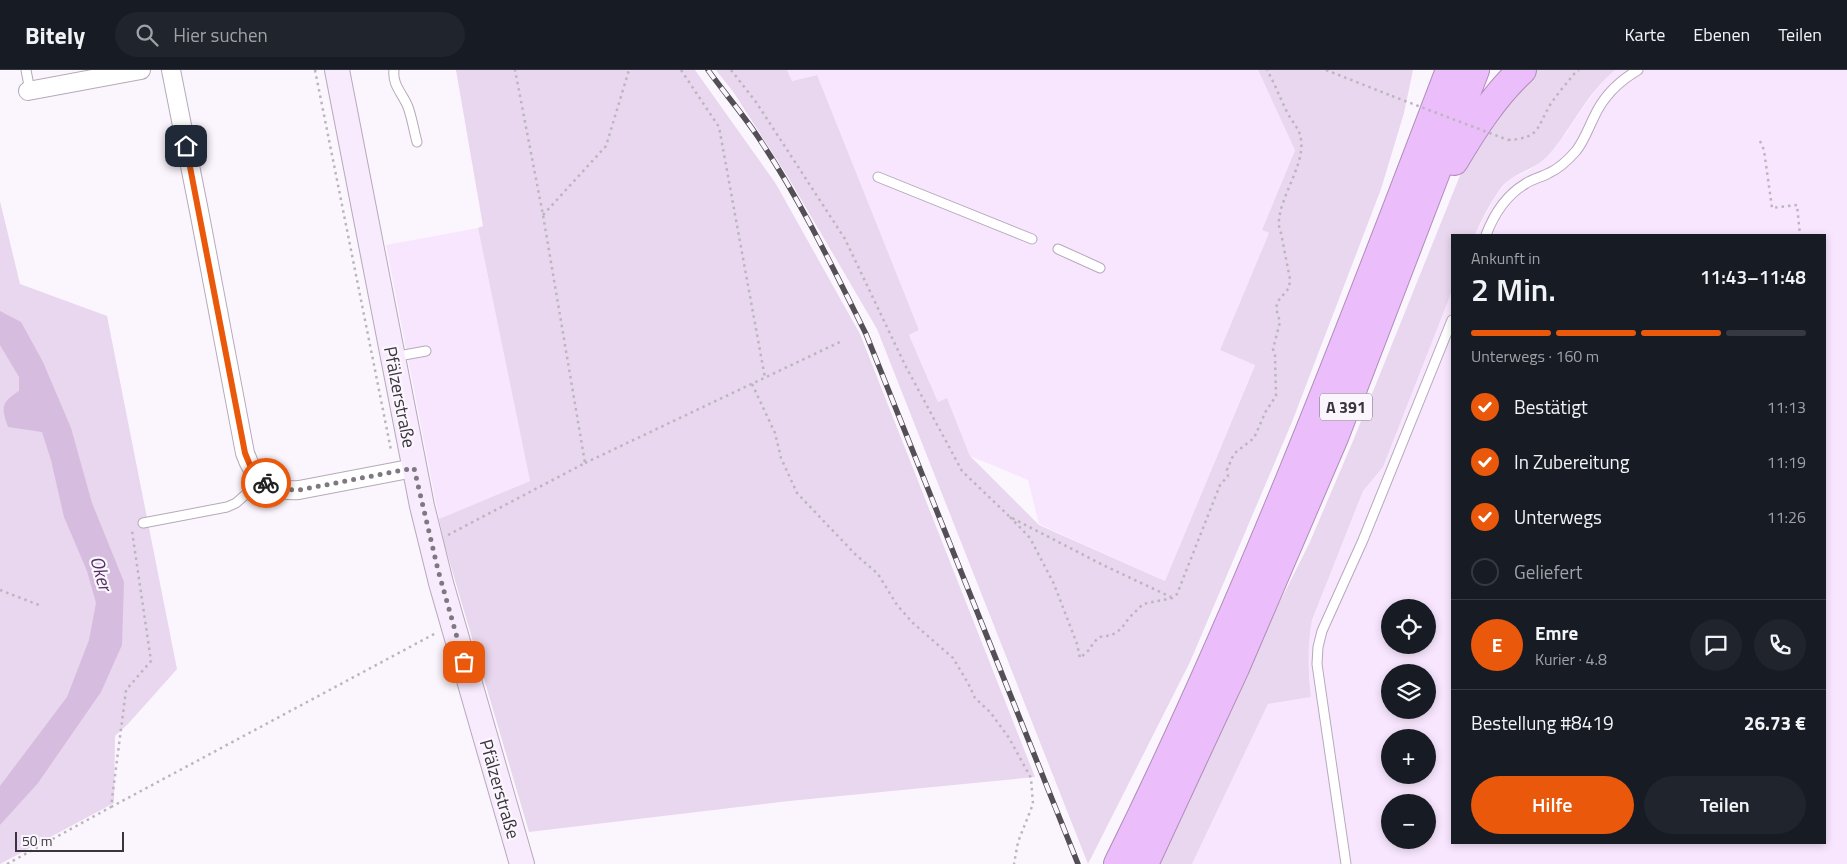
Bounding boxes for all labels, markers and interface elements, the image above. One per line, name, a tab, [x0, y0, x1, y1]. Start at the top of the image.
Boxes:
search box	[115, 12, 465, 57]
text: Bitely	[25, 17, 85, 53]
text: Hier suchen	[173, 20, 268, 49]
icon: search	[133, 21, 161, 49]
text: Karte	[1624, 21, 1665, 48]
text: Ebenen	[1693, 21, 1750, 48]
text: Teilen	[1778, 21, 1822, 48]
pin	[165, 125, 207, 167]
icon: home	[172, 132, 200, 160]
text: Ankunft in	[1471, 246, 1540, 270]
text: 11:43–11:48	[1700, 262, 1806, 291]
text: 2 Min.	[1471, 265, 1556, 313]
street label: Pfälzerstraße	[377, 344, 423, 450]
text: Unterwegs · 160 m	[1471, 344, 1599, 368]
text: Bestätigt	[1514, 392, 1588, 421]
icon: check	[1471, 393, 1499, 421]
road number: A 391	[1320, 394, 1372, 421]
text: 11:13	[1767, 395, 1806, 419]
text: In Zubereitung	[1514, 447, 1630, 476]
icon: check	[1471, 448, 1499, 476]
text: 11:19	[1767, 450, 1806, 474]
courier	[241, 458, 291, 508]
icon: bike	[252, 469, 280, 497]
text: Unterwegs	[1514, 502, 1602, 531]
icon: check	[1471, 503, 1499, 531]
text: 11:26	[1767, 505, 1806, 529]
water label: Oker	[83, 552, 121, 596]
text: Geliefert	[1514, 557, 1582, 586]
map controls	[1381, 599, 1436, 849]
button: locate	[1381, 599, 1436, 654]
text: Emre	[1535, 618, 1578, 647]
button: chat	[1690, 619, 1742, 671]
button: phone	[1754, 619, 1806, 671]
text: E	[1492, 630, 1502, 659]
pin	[443, 641, 485, 683]
text: Kurier · 4.8	[1535, 647, 1607, 671]
icon: bag	[450, 648, 478, 676]
button: layers	[1381, 664, 1436, 719]
text: Bestellung #8419	[1471, 708, 1614, 737]
text: 26.73 €	[1744, 708, 1806, 737]
button: +	[1381, 729, 1436, 784]
street label: Pfälzerstraße	[473, 736, 527, 842]
button: Hilfe	[1471, 776, 1634, 834]
button: Teilen	[1644, 776, 1806, 834]
button: −	[1381, 794, 1436, 849]
scale bar	[15, 829, 124, 852]
text: 50 m	[22, 830, 52, 851]

